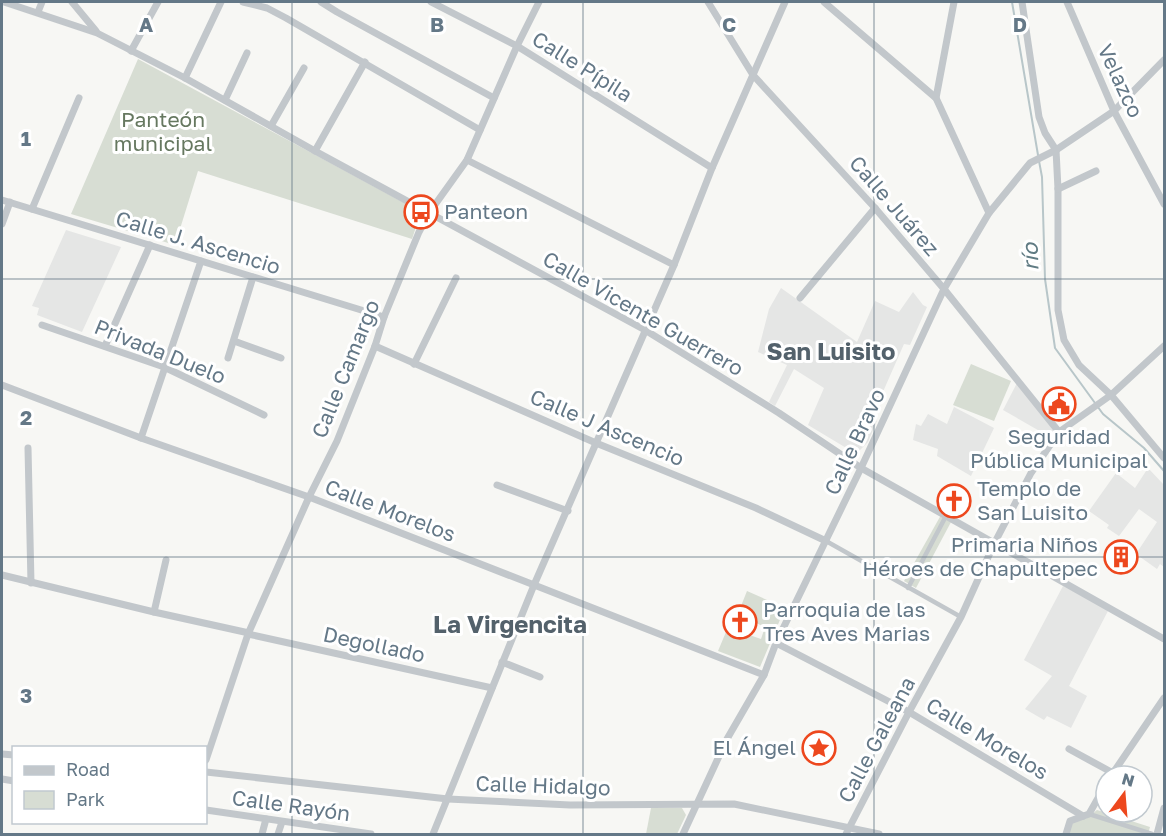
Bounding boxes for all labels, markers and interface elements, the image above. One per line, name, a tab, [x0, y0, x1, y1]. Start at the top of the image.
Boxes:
text: A	[139, 12, 153, 36]
text: B	[430, 12, 444, 36]
text: C	[722, 12, 736, 36]
text: D	[1013, 12, 1027, 36]
street label: Calle Pípila	[528, 25, 637, 107]
street label: Velazco	[1093, 40, 1149, 122]
park label: Panteón municipal	[114, 106, 212, 156]
text: 1	[21, 126, 31, 150]
street label: Calle Juárez	[844, 150, 945, 261]
bus stop icon: Panteon	[403, 194, 439, 230]
place label: Panteon	[444, 198, 528, 224]
street label: Calle J. Ascencio	[113, 205, 284, 279]
water label: río	[1015, 241, 1043, 271]
street label: Calle Vicente Guerrero	[539, 245, 748, 381]
street label: Calle Camargo	[306, 296, 385, 442]
street label: Privada Duelo	[91, 313, 230, 389]
district label: San Luisito	[767, 336, 895, 365]
street label: Calle J Ascencio	[526, 383, 688, 471]
street label: Calle Bravo	[818, 384, 890, 499]
public building icon: Seguridad Pública Municipal	[1041, 386, 1077, 422]
text: 2	[20, 405, 32, 429]
place label: Seguridad Pública Municipal	[970, 423, 1148, 473]
street label: Calle Morelos	[321, 473, 459, 547]
place label: Templo de San Luisito	[977, 475, 1088, 525]
church icon: Templo de San Luisito	[936, 483, 972, 519]
place label: Primaria Niños Héroes de Chapultepec	[862, 531, 1098, 581]
building icon: Primaria Niños Héroes de Chapultepec	[1103, 539, 1139, 575]
place label: Parroquia de las Tres Aves Marias	[763, 596, 930, 646]
church icon: Parroquia de las Tres Aves Marias	[722, 604, 758, 640]
district label: La Virgencita	[433, 609, 587, 638]
street label: Degollado	[321, 621, 427, 667]
street label: Calle Galeana	[832, 672, 920, 807]
text: 3	[20, 683, 32, 707]
street label: Calle Morelos	[922, 691, 1053, 785]
place icon: El Ángel	[801, 730, 837, 766]
place label: El Ángel	[712, 734, 796, 760]
legend	[12, 746, 207, 824]
text: Road	[66, 758, 110, 780]
north arrow	[1094, 764, 1154, 824]
text: N	[1120, 768, 1137, 791]
street label: Calle Hidalgo	[475, 770, 611, 800]
street label: Calle Rayón	[230, 784, 352, 826]
text: Park	[66, 788, 105, 810]

